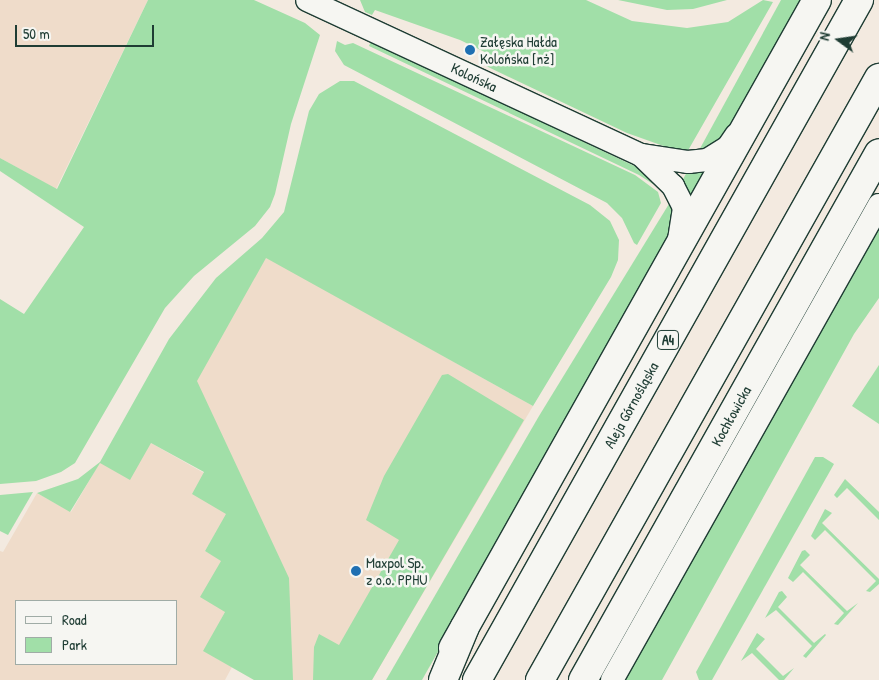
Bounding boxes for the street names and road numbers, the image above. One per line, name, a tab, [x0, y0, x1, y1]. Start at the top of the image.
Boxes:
street label: Kolońska	[448, 59, 500, 95]
road number: A4	[657, 328, 679, 352]
street label: Aleja Górnośląska	[600, 359, 662, 451]
street label: Kochłowicka	[707, 383, 755, 449]

